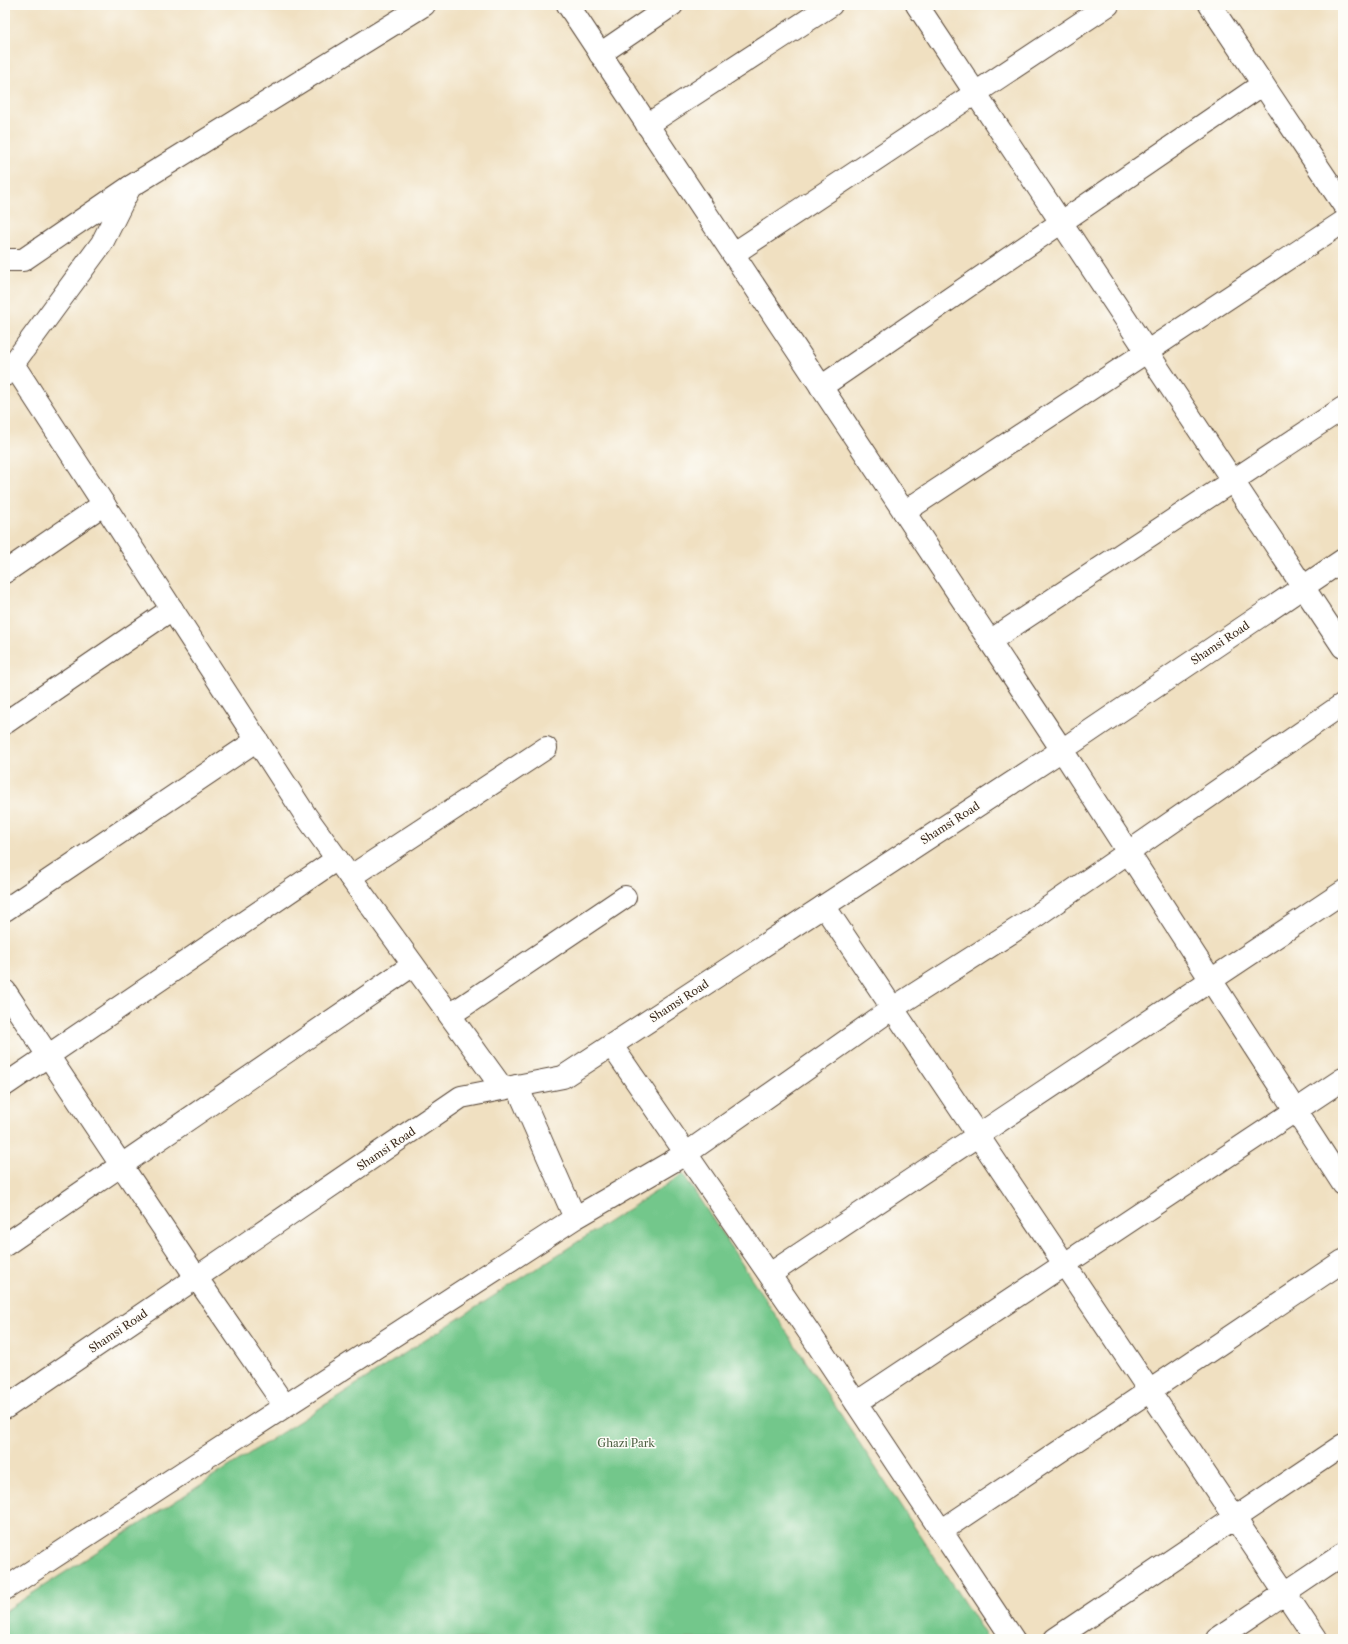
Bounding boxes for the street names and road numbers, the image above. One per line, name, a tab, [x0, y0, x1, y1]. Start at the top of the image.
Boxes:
street label: Shamsi Road	[1188, 618, 1252, 668]
street label: Shamsi Road	[918, 799, 982, 847]
street label: Shamsi Road	[647, 977, 711, 1025]
street label: Shamsi Road	[354, 1124, 418, 1174]
street label: Shamsi Road	[86, 1306, 150, 1356]

